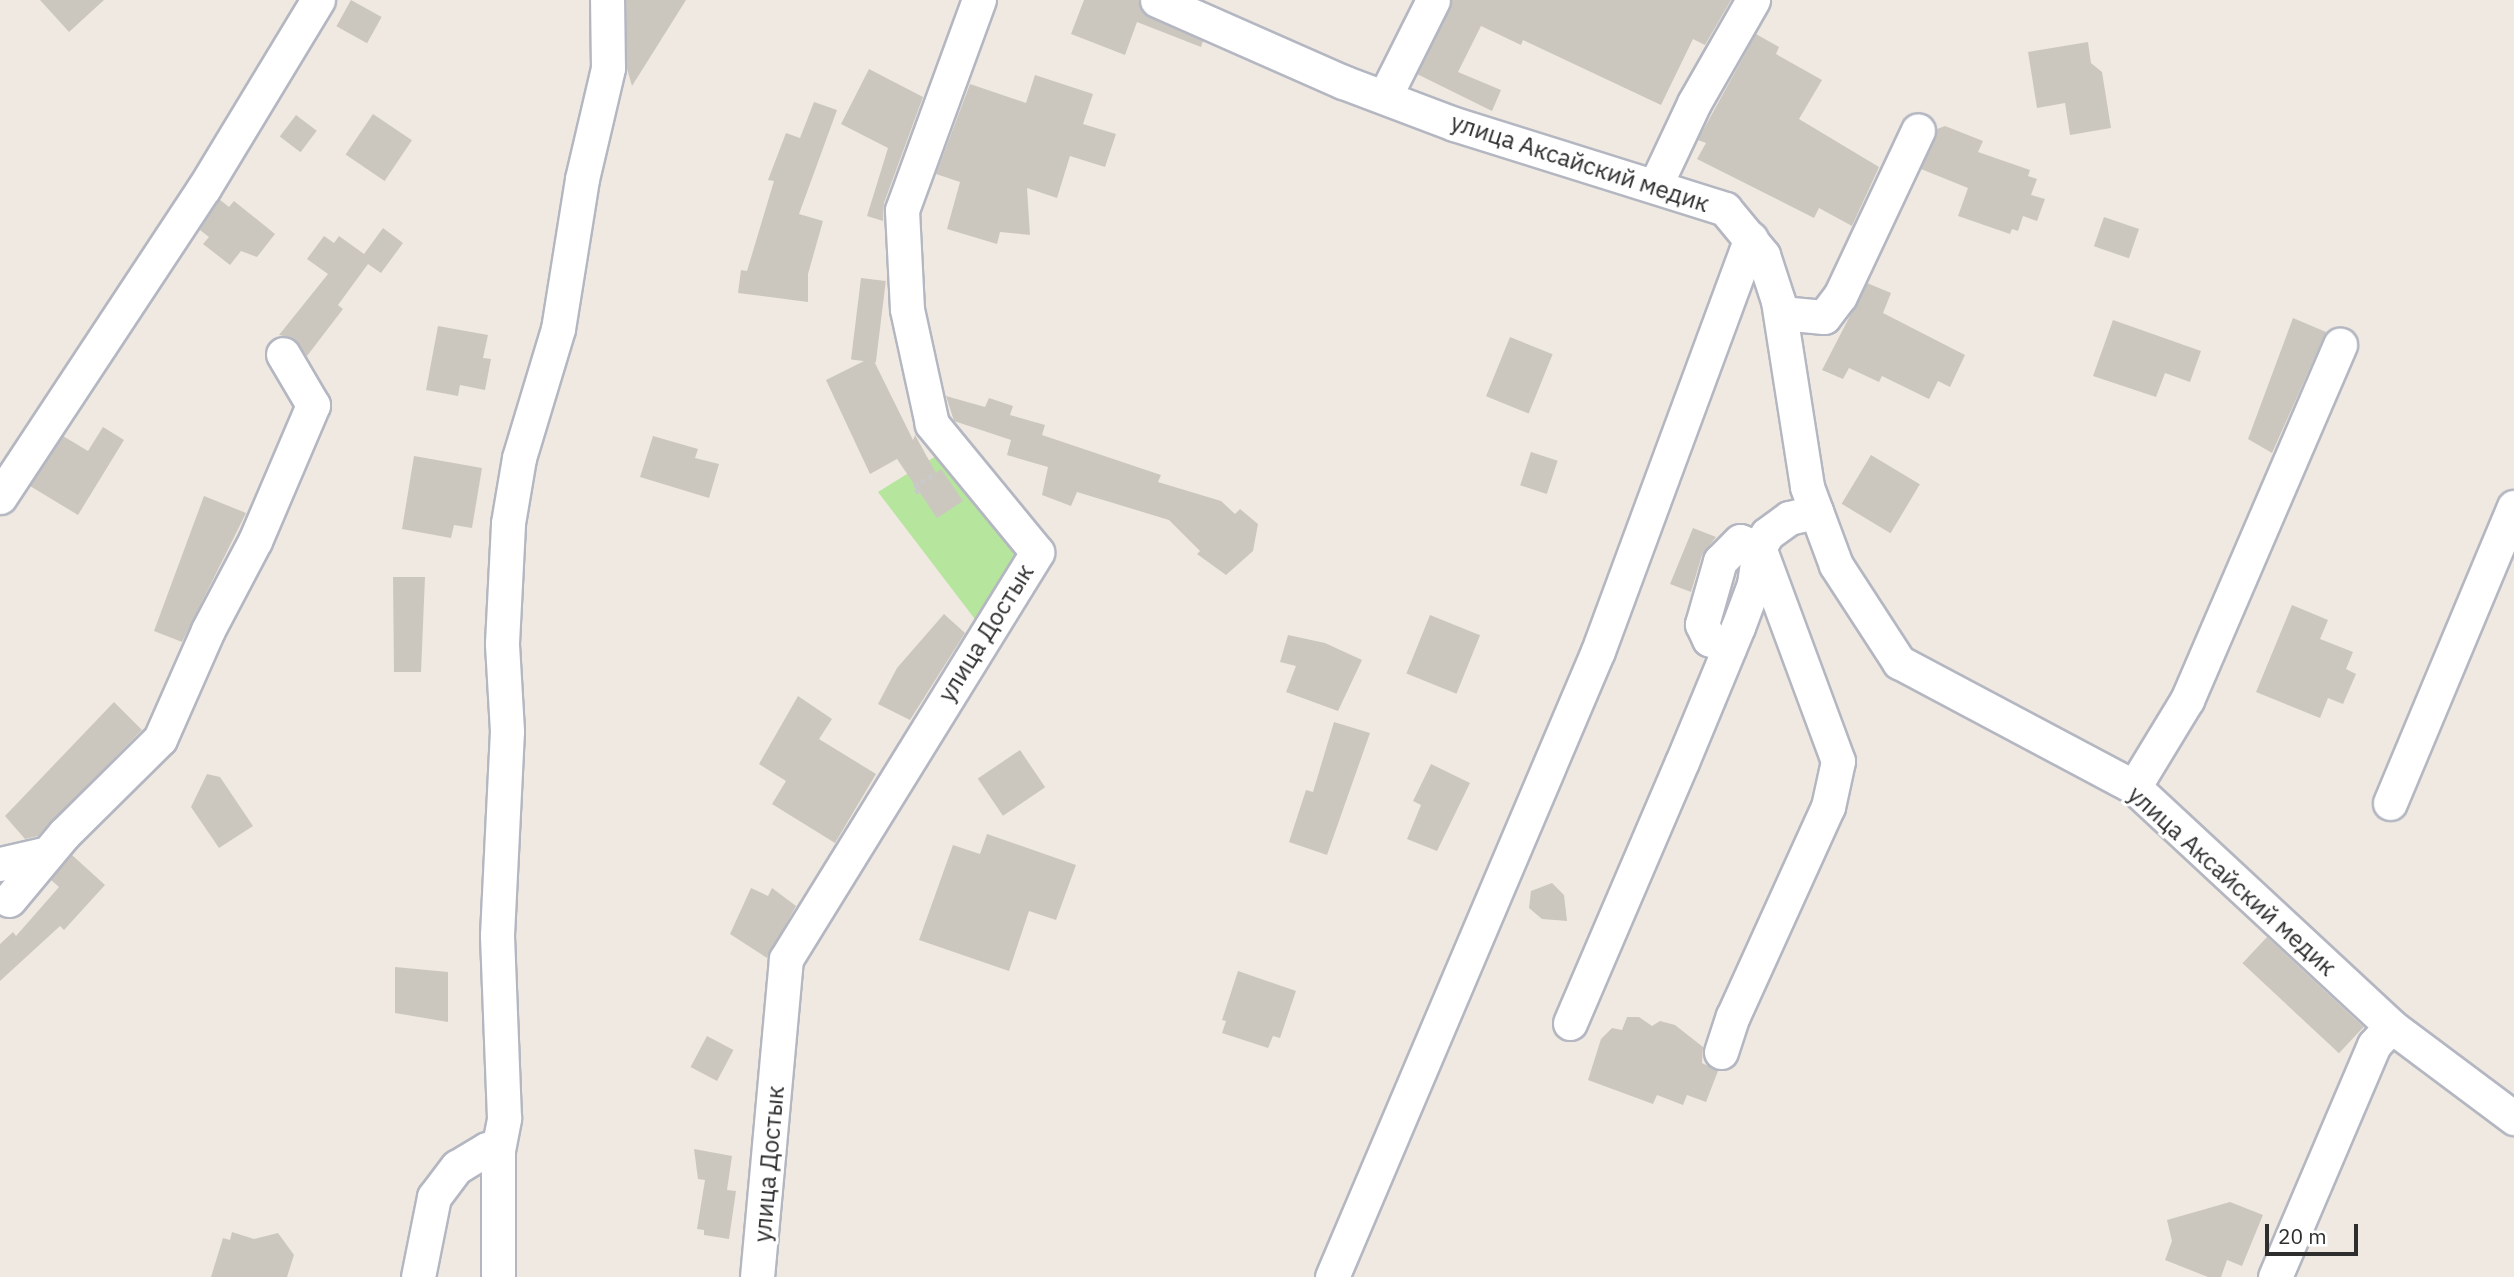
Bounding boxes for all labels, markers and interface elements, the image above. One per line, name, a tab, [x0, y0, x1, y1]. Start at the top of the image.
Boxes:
street label: улица Аксайский медик	[1447, 108, 1713, 218]
street label: улица Достык	[932, 559, 1040, 707]
street label: улица Аксайский медик	[2122, 780, 2342, 982]
street label: улица Достык	[748, 1085, 790, 1243]
scale bar	[2269, 1210, 2362, 1254]
text: 20 m	[2278, 1222, 2327, 1250]

